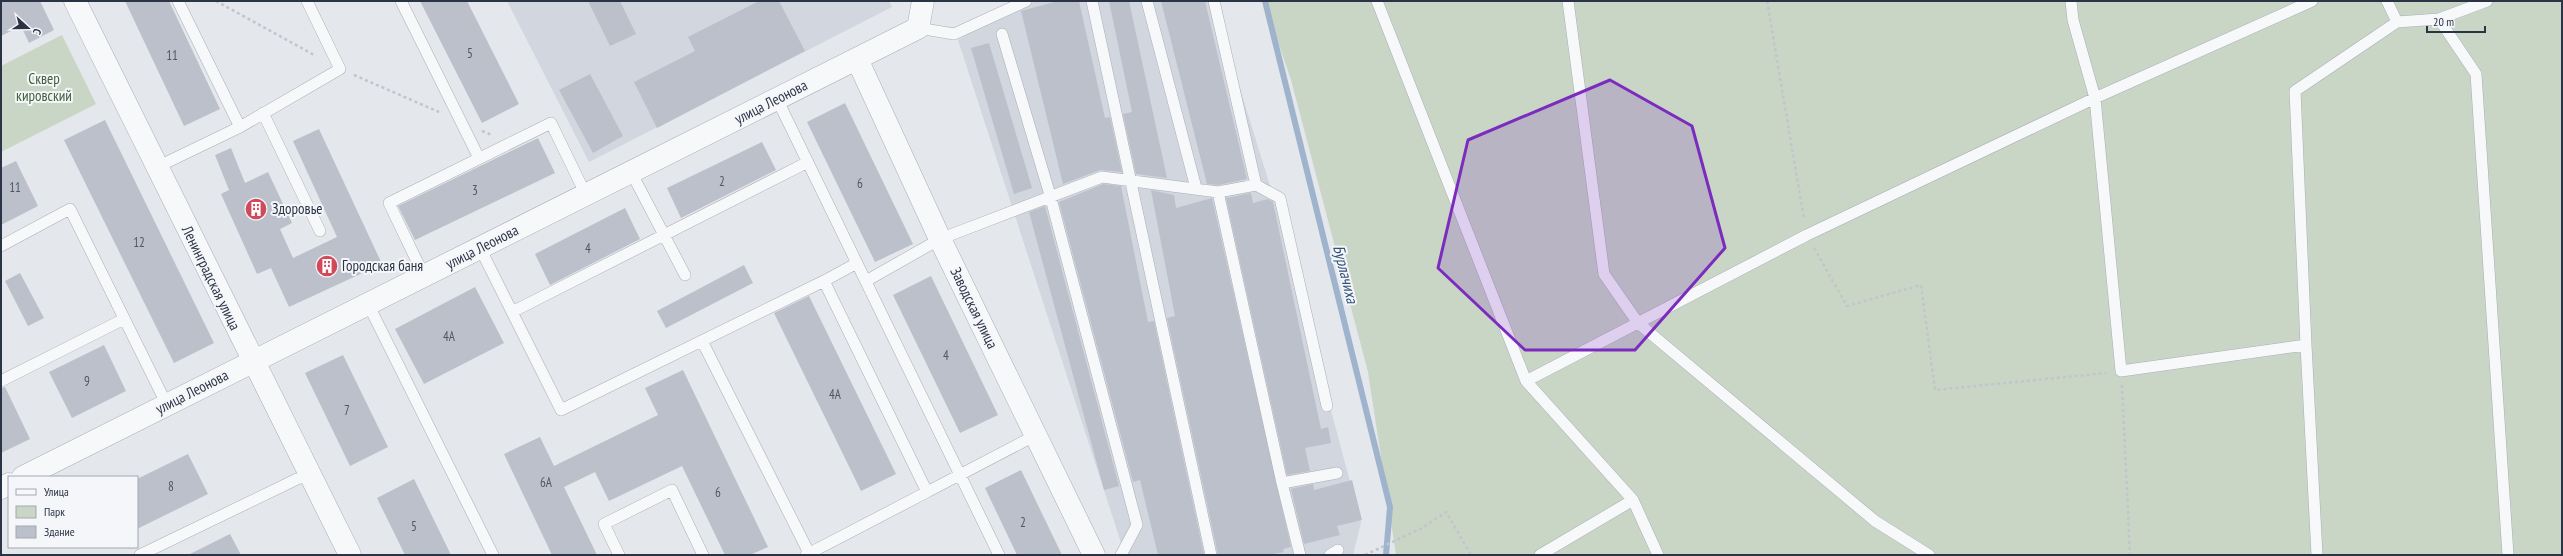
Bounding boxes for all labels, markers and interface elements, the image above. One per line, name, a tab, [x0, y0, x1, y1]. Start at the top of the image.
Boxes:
north arrow	[8, 8, 48, 48]
scale bar	[2427, 8, 2485, 34]
text: 20 m	[2433, 14, 2454, 29]
text: С	[30, 27, 45, 36]
house number: 5	[467, 45, 473, 62]
house number: 11	[166, 47, 178, 64]
park label: Сквер кировский	[16, 69, 72, 105]
street label: улица Леонова	[731, 75, 810, 128]
house number: 2	[719, 173, 725, 190]
house number: 6	[857, 175, 863, 192]
house number: 11	[9, 179, 21, 196]
house number: 3	[472, 182, 478, 199]
building icon: Здоровье	[243, 196, 269, 222]
place label: Здоровье	[272, 199, 322, 218]
street label: улица Леонова	[442, 220, 521, 273]
street label: Ленинградская улица	[178, 222, 245, 333]
house number: 12	[133, 234, 145, 251]
house number: 4	[585, 240, 591, 257]
water label: Бурлачиха	[1329, 243, 1363, 307]
building icon: Городская баня	[314, 253, 340, 279]
place label: Городская баня	[342, 256, 423, 275]
street label: Заводская улица	[947, 264, 1002, 352]
house number: 4А	[443, 328, 456, 345]
house number: 4	[943, 347, 949, 364]
street label: улица Леонова	[152, 365, 231, 418]
house number: 9	[84, 373, 90, 390]
house number: 4А	[829, 386, 842, 403]
house number: 7	[344, 402, 350, 419]
house number: 6А	[540, 474, 553, 491]
legend	[8, 476, 138, 548]
house number: 8	[168, 478, 174, 495]
text: Улица	[44, 484, 69, 499]
house number: 6	[715, 484, 721, 501]
text: Парк	[44, 504, 65, 519]
house number: 2	[1020, 514, 1026, 531]
house number: 5	[411, 518, 417, 535]
text: Здание	[44, 524, 75, 539]

